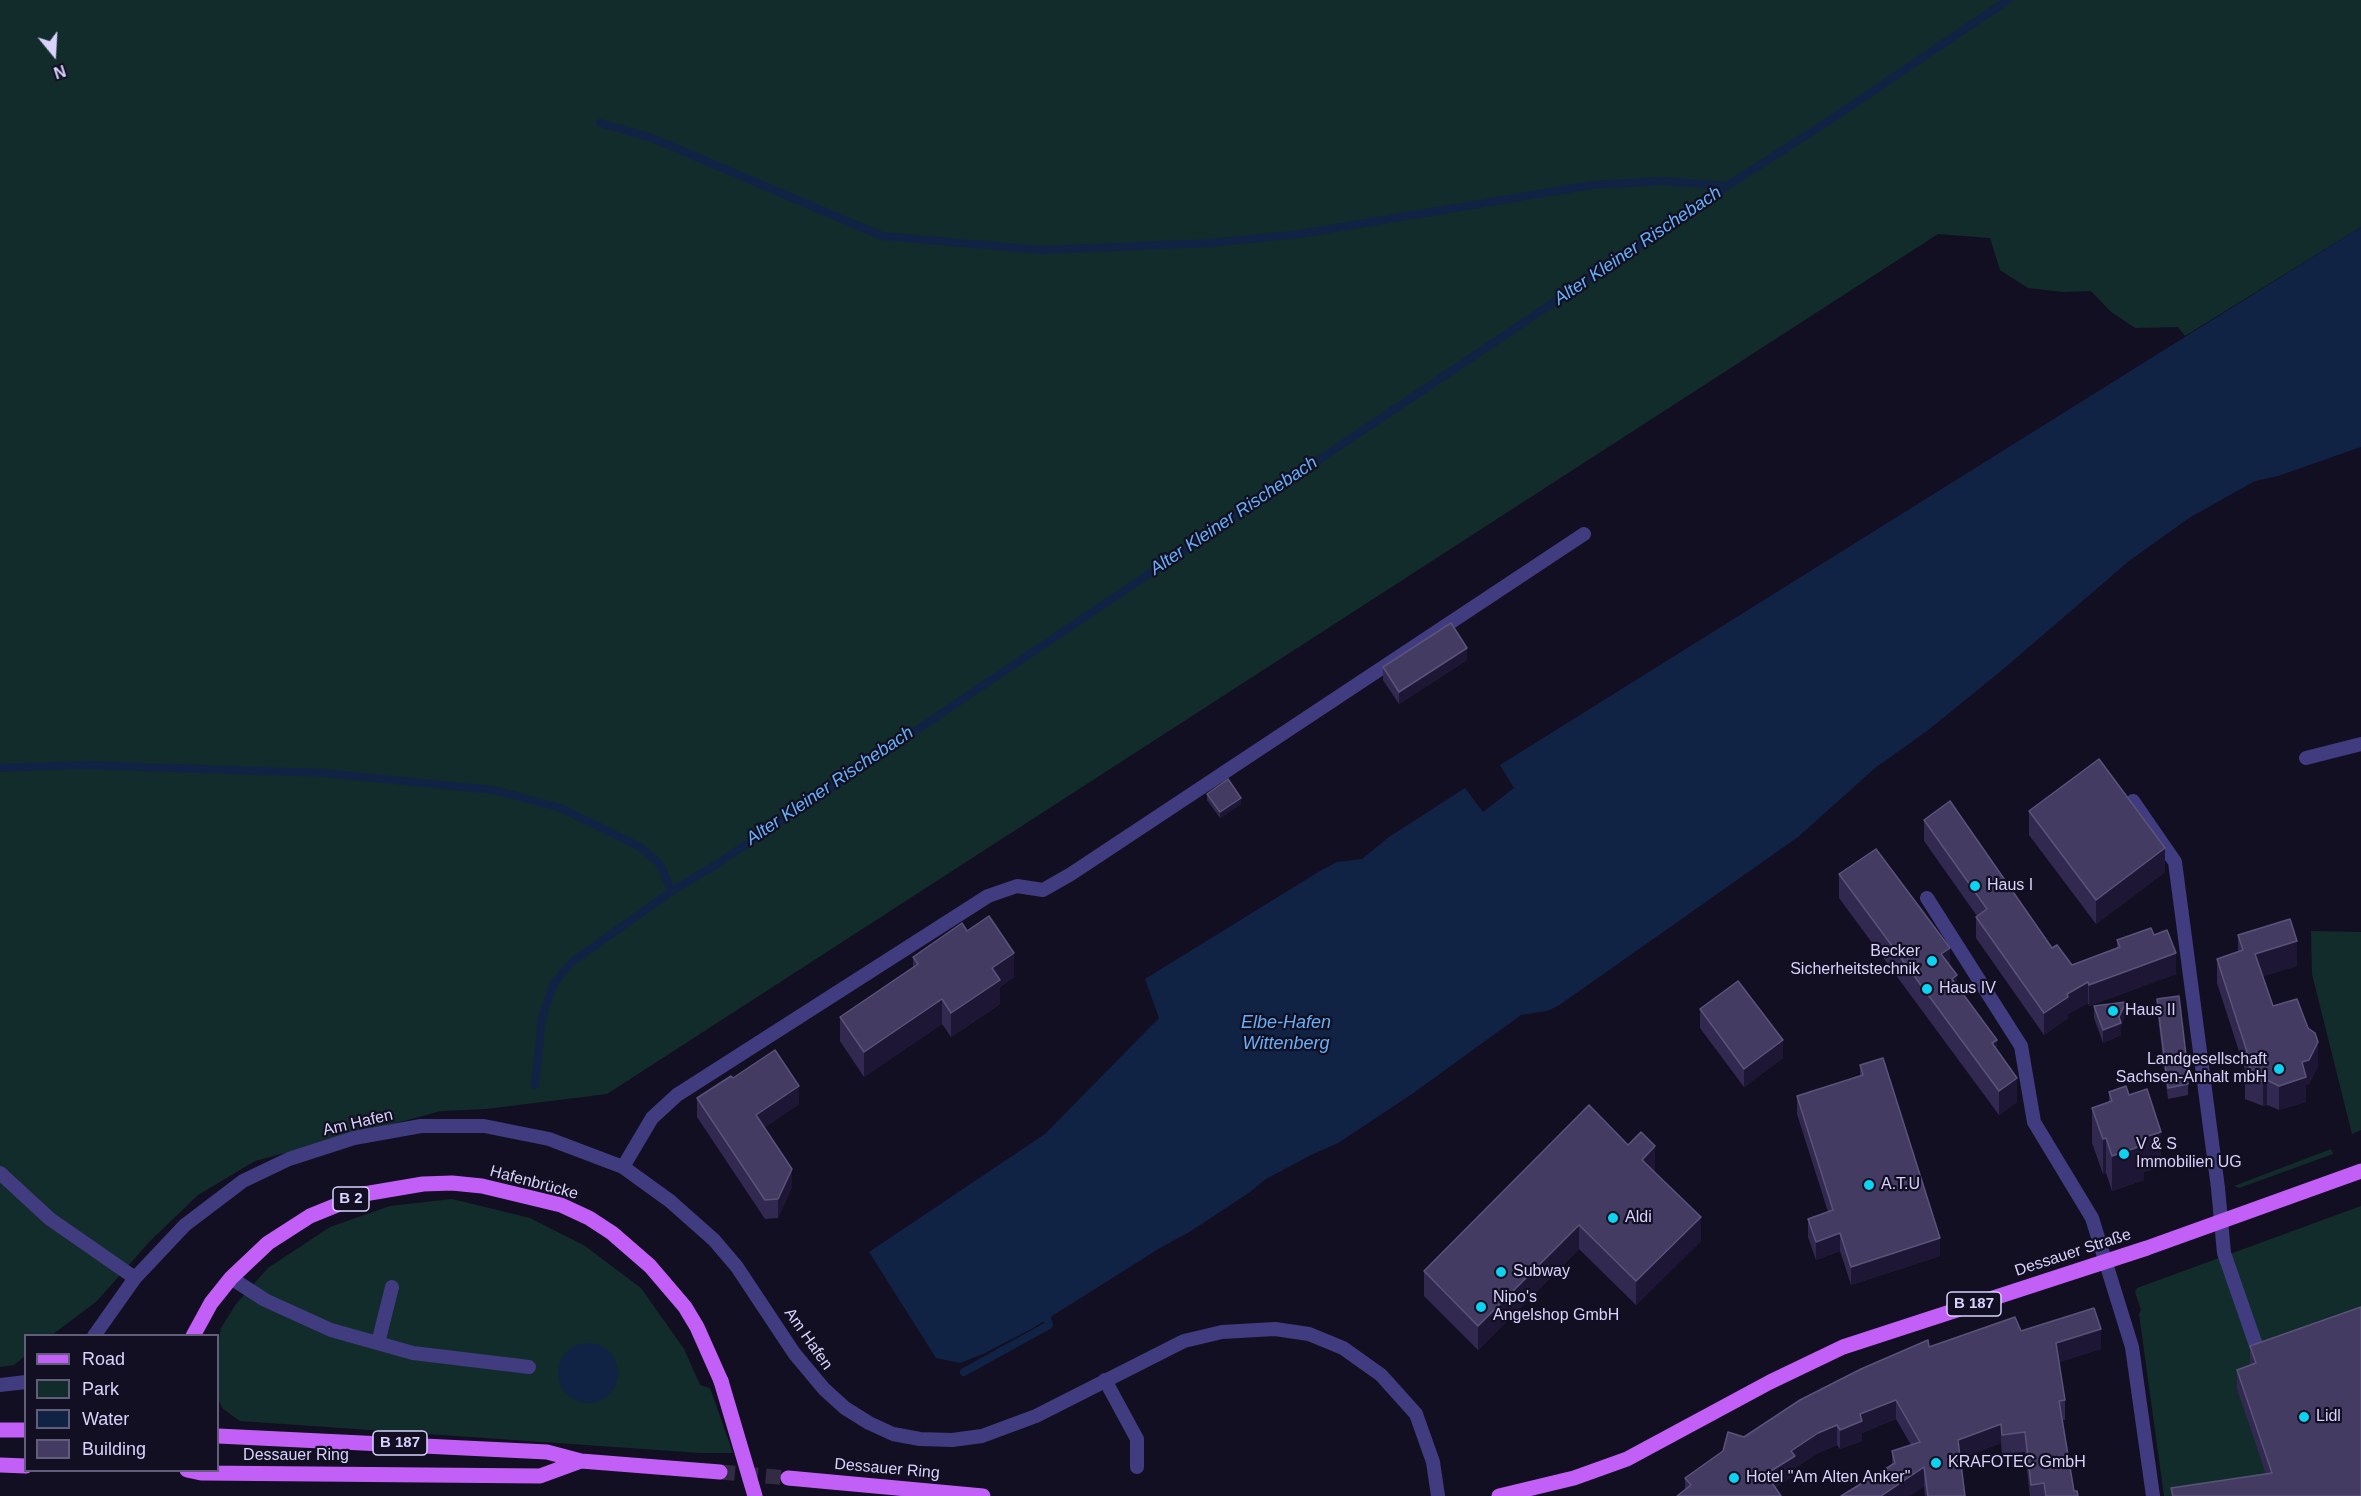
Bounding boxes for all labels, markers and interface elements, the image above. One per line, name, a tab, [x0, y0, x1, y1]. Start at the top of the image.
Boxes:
north arrow	[24, 24, 84, 84]
text: N	[52, 62, 68, 81]
water label: Alter Kleiner Rischebach	[1550, 182, 1726, 310]
water label: Alter Kleiner Rischebach	[1146, 452, 1322, 580]
water label: Alter Kleiner Rischebach	[742, 722, 918, 850]
place label: Haus I	[1987, 876, 2033, 896]
marker: Haus I	[1968, 879, 1982, 893]
place label: Becker Sicherheitstechnik	[1790, 942, 1920, 980]
marker: Becker Sicherheitstechnik	[1925, 954, 1939, 968]
place label: Haus IV	[1939, 979, 1996, 999]
marker: Haus IV	[1920, 982, 1934, 996]
place label: Haus II	[2125, 1001, 2176, 1021]
marker: Haus II	[2106, 1004, 2120, 1018]
water label: Elbe-Hafen Wittenberg	[1241, 1012, 1331, 1054]
place label: Landgesellschaft Sachsen-Anhalt mbH	[2116, 1050, 2267, 1088]
marker: Landgesellschaft Sachsen-Anhalt mbH	[2272, 1062, 2286, 1076]
street label: Am Hafen	[321, 1106, 395, 1140]
place label: V & S Immobilien UG	[2136, 1135, 2242, 1173]
marker: V & S Immobilien UG	[2117, 1147, 2131, 1161]
street label: Hafenbrücke	[488, 1162, 580, 1204]
place label: A.T.U	[1881, 1175, 1920, 1195]
marker: A.T.U	[1862, 1178, 1876, 1192]
road number: B 2	[333, 1187, 369, 1211]
place label: Aldi	[1625, 1208, 1652, 1228]
marker: Aldi	[1606, 1211, 1620, 1225]
street label: Dessauer Straße	[2013, 1225, 2133, 1281]
place label: Subway	[1513, 1262, 1570, 1282]
marker: Subway	[1494, 1265, 1508, 1279]
place label: Nipo's Angelshop GmbH	[1493, 1288, 1619, 1326]
road number: B 187	[1947, 1292, 2001, 1316]
marker: Nipo's Angelshop GmbH	[1474, 1300, 1488, 1314]
street label: Am Hafen	[780, 1304, 836, 1374]
legend	[24, 1334, 219, 1472]
text: Road	[82, 1349, 125, 1369]
text: Park	[82, 1379, 119, 1399]
place label: Lidl	[2316, 1407, 2341, 1427]
text: Water	[82, 1409, 129, 1429]
marker: Lidl	[2297, 1410, 2311, 1424]
road number: B 187	[373, 1431, 427, 1455]
text: Building	[82, 1439, 146, 1459]
street label: Dessauer Ring	[243, 1446, 349, 1466]
place label: KRAFOTEC GmbH	[1948, 1453, 2086, 1473]
street label: Dessauer Ring	[833, 1455, 941, 1483]
marker: KRAFOTEC GmbH	[1929, 1456, 1943, 1470]
place label: Hotel "Am Alten Anker"	[1746, 1468, 1910, 1488]
marker: Hotel "Am Alten Anker"	[1727, 1471, 1741, 1485]

